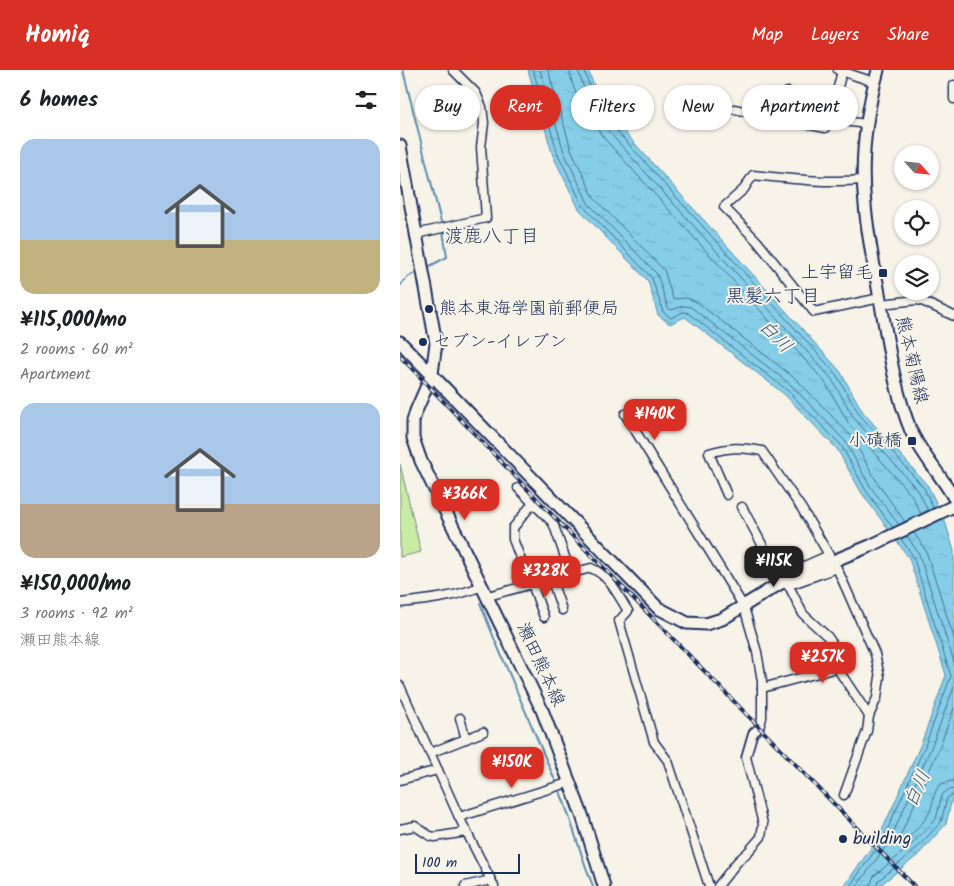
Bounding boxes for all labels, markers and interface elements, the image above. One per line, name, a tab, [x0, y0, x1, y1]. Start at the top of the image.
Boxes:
text: Homiq	[25, 16, 90, 55]
text: Map	[752, 21, 783, 50]
text: Layers	[811, 21, 859, 50]
text: Share	[887, 21, 929, 50]
text: 6 homes	[20, 84, 98, 117]
chip: Buy	[415, 85, 480, 130]
chip: Rent	[490, 85, 561, 130]
chip: Filters	[571, 85, 654, 130]
chip: New	[664, 85, 732, 130]
chip: Apartment	[742, 85, 858, 130]
icon: filters	[352, 86, 380, 114]
north arrow	[894, 145, 939, 190]
map controls	[894, 145, 939, 300]
icon: home	[155, 171, 245, 261]
button: locate	[894, 200, 939, 245]
district label: 渡鹿八丁目	[444, 222, 540, 252]
button: layers	[894, 255, 939, 300]
place label: 上宇留毛	[801, 259, 873, 288]
marker: 上宇留毛	[877, 267, 889, 279]
district label: 黒髪六丁目	[725, 282, 821, 312]
place label: 熊本東海学園前郵便局	[439, 295, 619, 324]
marker: 熊本東海学園前郵便局	[423, 303, 435, 315]
text: ¥115,000/mo	[20, 304, 127, 337]
water label: 白川	[751, 313, 799, 361]
street label: 熊本菊陽線	[887, 313, 935, 407]
place label: セブン-イレブン	[433, 328, 567, 357]
marker: セブン-イレブン	[417, 336, 429, 348]
text: 2 rooms · 60 m²	[20, 337, 133, 362]
text: Apartment	[20, 362, 91, 387]
pin: ¥140K	[620, 398, 690, 441]
text: ¥140K	[634, 402, 676, 427]
place label: 小磧橋	[848, 427, 902, 456]
icon: home	[155, 435, 245, 525]
marker: 小磧橋	[906, 435, 918, 447]
pin: ¥366K	[430, 478, 500, 521]
text: ¥366K	[442, 482, 488, 507]
pin: ¥115K	[739, 546, 809, 588]
text: ¥115K	[755, 549, 793, 574]
pin: ¥328K	[511, 556, 581, 598]
text: ¥328K	[523, 559, 570, 584]
text: ¥150,000/mo	[20, 568, 131, 601]
text: 3 rooms · 92 m²	[20, 601, 133, 626]
street label: 瀬田熊本線	[508, 618, 572, 712]
text: 瀬田熊本線	[20, 628, 100, 653]
pin: ¥257K	[788, 642, 858, 684]
text: ¥257K	[801, 645, 845, 670]
pin: ¥150K	[477, 746, 547, 789]
text: ¥150K	[492, 750, 532, 775]
water label: 白川	[897, 766, 939, 812]
place label: building	[853, 825, 911, 854]
marker: building	[837, 833, 849, 845]
scale bar	[415, 851, 520, 874]
text: 100 m	[422, 852, 457, 874]

